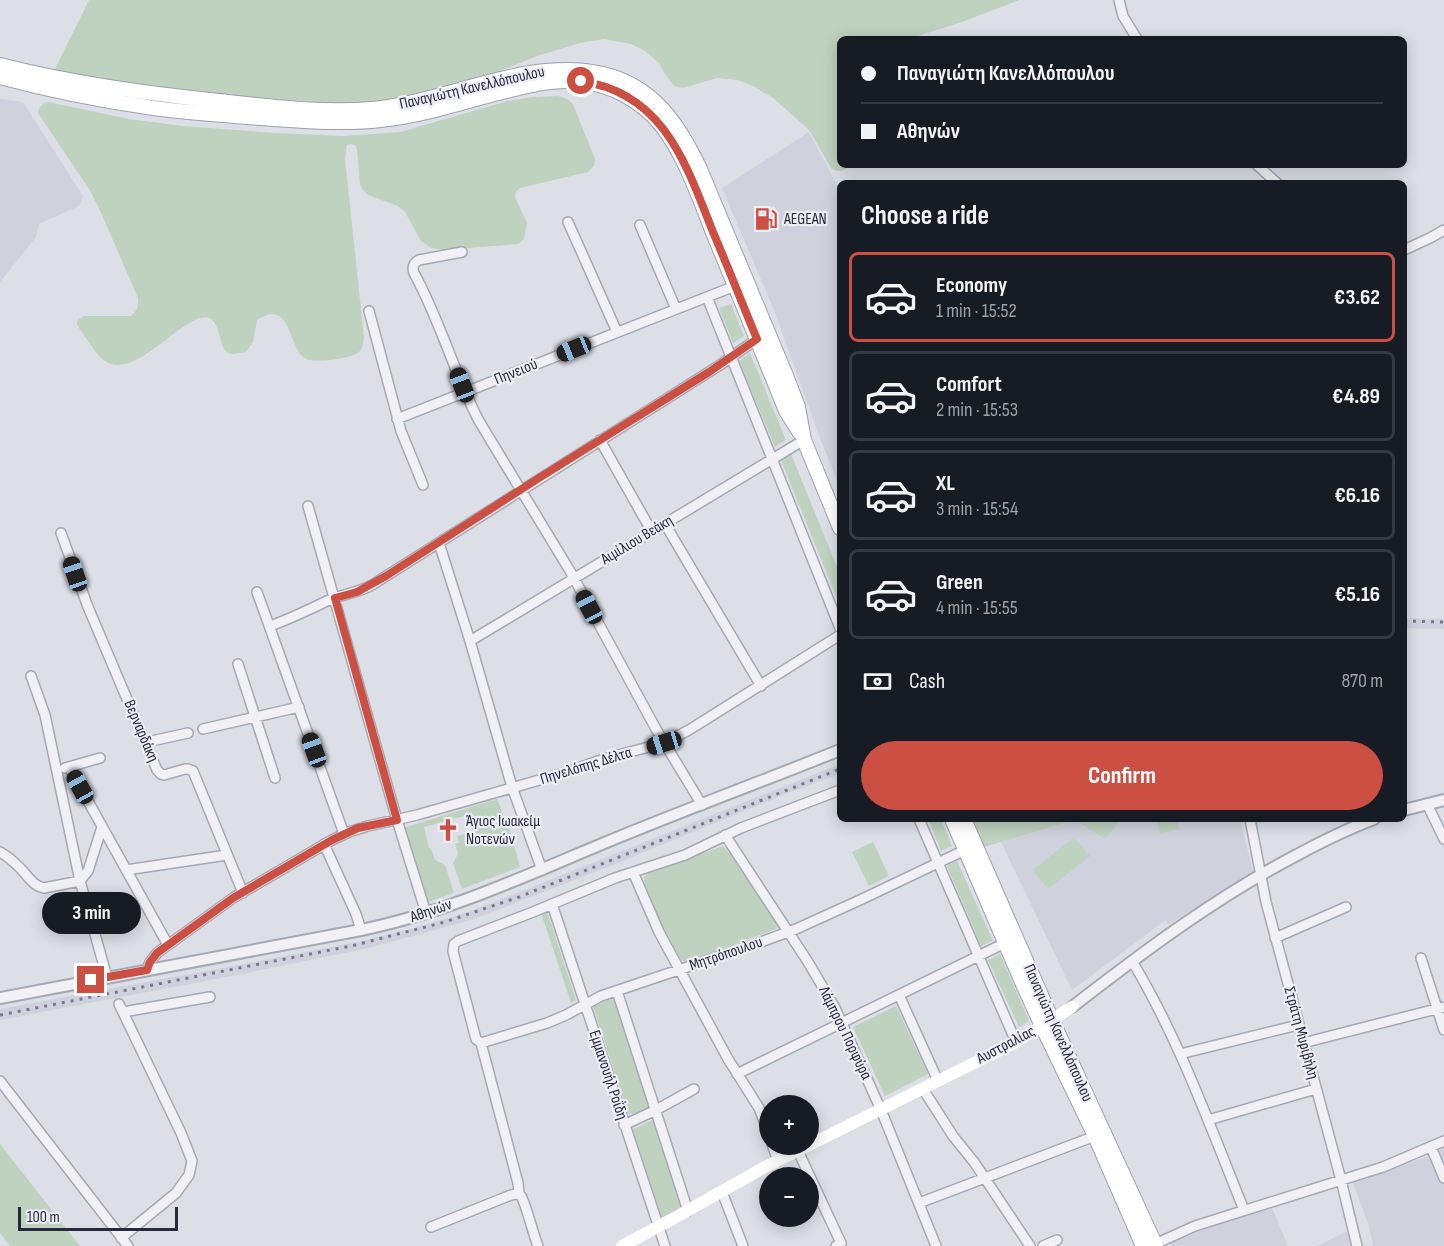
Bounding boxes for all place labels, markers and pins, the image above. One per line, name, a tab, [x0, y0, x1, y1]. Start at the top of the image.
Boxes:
fuel station icon: AEGEAN	[753, 206, 779, 232]
place label: AEGEAN	[783, 210, 827, 229]
place label: Άγιος Ιωακείμ Νοτενών	[466, 812, 540, 849]
church icon: Άγιος Ιωακείμ Νοτενών	[435, 817, 461, 843]

